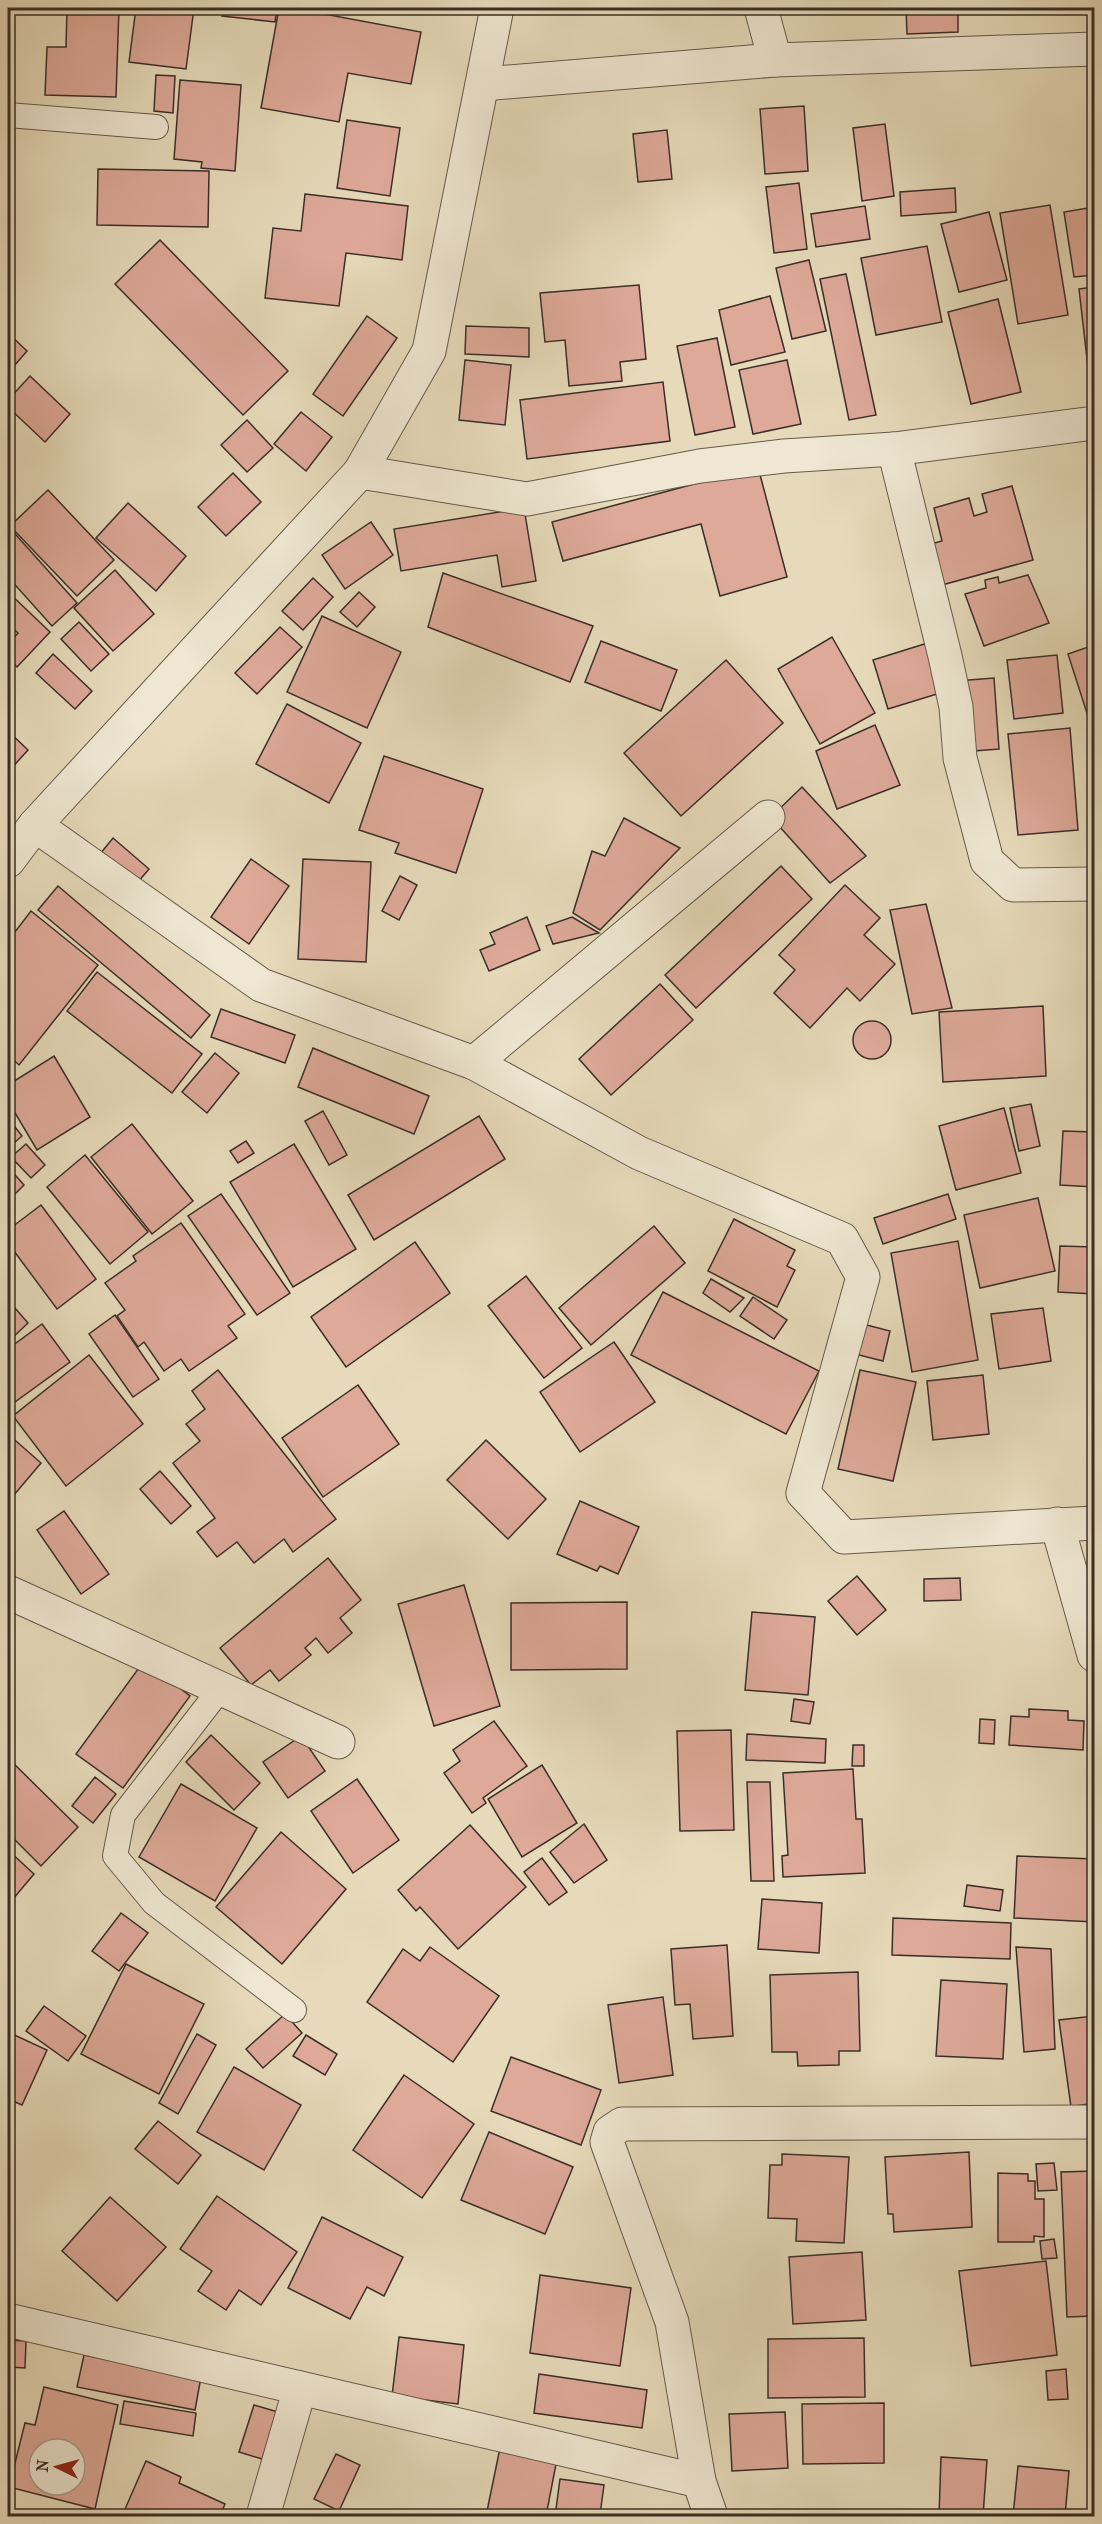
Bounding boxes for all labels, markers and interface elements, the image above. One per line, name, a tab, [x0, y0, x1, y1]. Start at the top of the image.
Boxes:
north arrow	[27, 2437, 87, 2497]
text: N	[33, 2458, 53, 2473]

